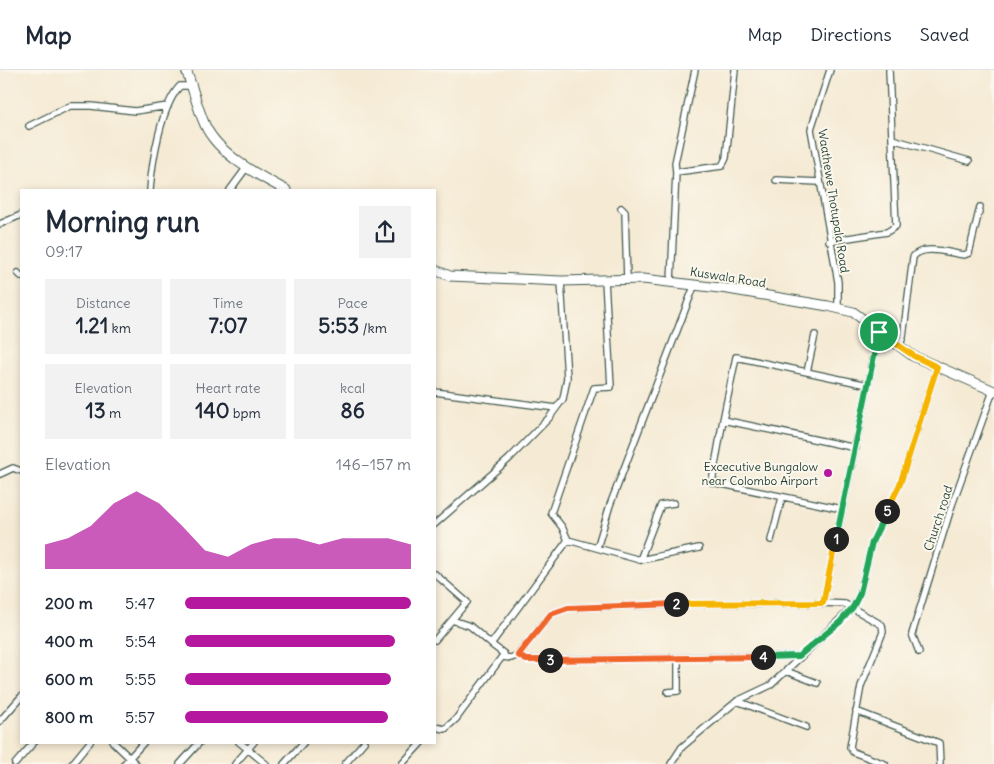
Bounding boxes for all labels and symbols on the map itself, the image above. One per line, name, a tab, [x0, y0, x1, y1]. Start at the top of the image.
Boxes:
street label: Waathewe Thotupala Road	[815, 128, 853, 274]
street label: Kuswala Road	[689, 264, 767, 290]
pin	[858, 311, 900, 353]
place label: Excecutive Bungalow near Colombo Airport	[701, 459, 819, 488]
marker: Excecutive Bungalow near Colombo Airport	[822, 467, 834, 479]
street label: Church road	[920, 483, 956, 553]
pin: 5	[874, 498, 900, 524]
pin: 1	[824, 526, 848, 552]
pin: 2	[664, 592, 688, 616]
pin: 4	[750, 644, 776, 670]
pin: 3	[538, 648, 562, 672]

